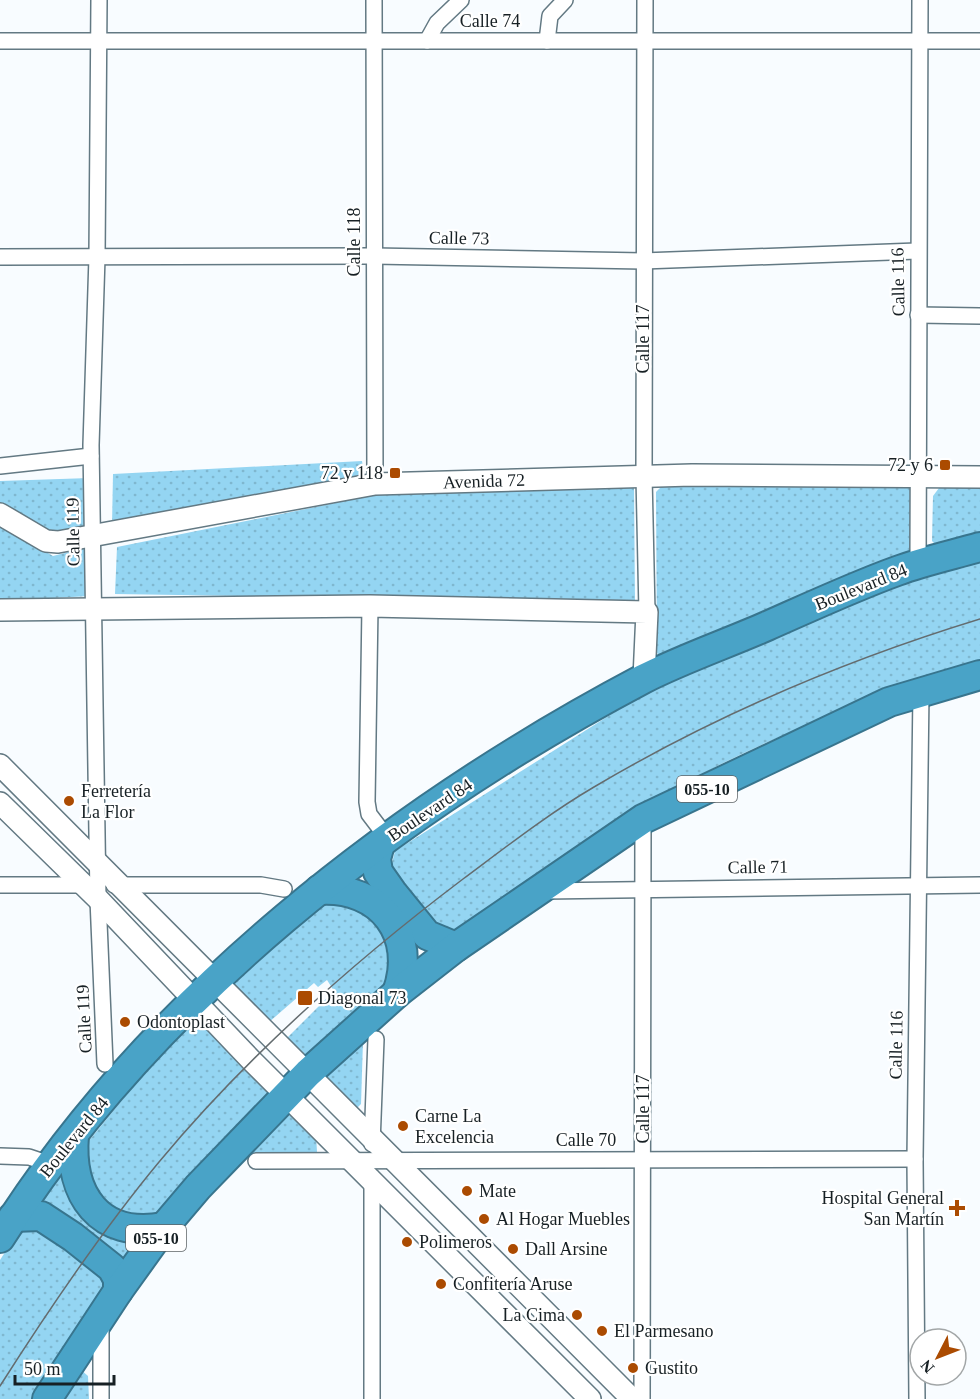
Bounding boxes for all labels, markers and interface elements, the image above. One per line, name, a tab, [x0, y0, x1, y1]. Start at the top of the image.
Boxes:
street label: Calle 74	[460, 11, 520, 31]
street label: Calle 118	[344, 208, 364, 276]
street label: Calle 73	[429, 227, 489, 249]
street label: Calle 116	[887, 247, 909, 317]
street label: Calle 117	[633, 305, 653, 373]
place label: 72 y 6	[888, 455, 933, 475]
marker: 72 y 6	[938, 458, 952, 472]
place label: 72 y 118	[321, 463, 383, 483]
marker: 72 y 118	[388, 466, 402, 480]
street label: Avenida 72	[443, 470, 525, 492]
street label: Calle 119	[62, 497, 84, 567]
street label: Boulevard 84	[812, 559, 910, 615]
street label: Boulevard 84	[384, 774, 476, 846]
road number: 055-10	[677, 776, 737, 802]
place label: Ferretería La Flor	[81, 781, 151, 822]
marker: Ferretería La Flor	[62, 794, 76, 808]
street label: Calle 71	[728, 856, 788, 878]
street label: Calle 119	[72, 984, 96, 1054]
place label: Diagonal 73	[318, 988, 406, 1008]
marker: Diagonal 73	[296, 989, 314, 1007]
street label: Calle 116	[885, 1010, 907, 1080]
place label: Odontoplast	[137, 1012, 225, 1032]
marker: Odontoplast	[118, 1015, 132, 1029]
street label: Calle 117	[633, 1075, 653, 1143]
street label: Boulevard 84	[36, 1093, 112, 1181]
place label: Carne La Excelencia	[415, 1106, 494, 1147]
marker: Carne La Excelencia	[396, 1119, 410, 1133]
street label: Calle 70	[556, 1130, 616, 1150]
place label: Mate	[479, 1181, 516, 1201]
marker: Mate	[460, 1184, 474, 1198]
place label: Hospital General San Martín	[822, 1188, 944, 1229]
marker: Hospital General San Martín	[948, 1199, 966, 1217]
place label: Al Hogar Muebles	[496, 1209, 630, 1229]
marker: Al Hogar Muebles	[477, 1212, 491, 1226]
road number: 055-10	[126, 1225, 186, 1251]
place label: Polimeros	[419, 1232, 492, 1252]
marker: Polimeros	[400, 1235, 414, 1249]
place label: Dall Arsine	[525, 1239, 608, 1259]
marker: Dall Arsine	[506, 1242, 520, 1256]
place label: Confitería Aruse	[453, 1274, 572, 1294]
marker: Confitería Aruse	[434, 1277, 448, 1291]
place label: La Cima	[503, 1305, 565, 1325]
marker: La Cima	[570, 1308, 584, 1322]
place label: El Parmesano	[614, 1321, 713, 1341]
marker: El Parmesano	[595, 1324, 609, 1338]
north arrow	[908, 1327, 968, 1387]
scale bar	[15, 1348, 114, 1386]
text: N	[917, 1356, 937, 1377]
place label: Gustito	[645, 1358, 698, 1378]
text: 50 m	[24, 1359, 61, 1379]
marker: Gustito	[626, 1361, 640, 1375]

